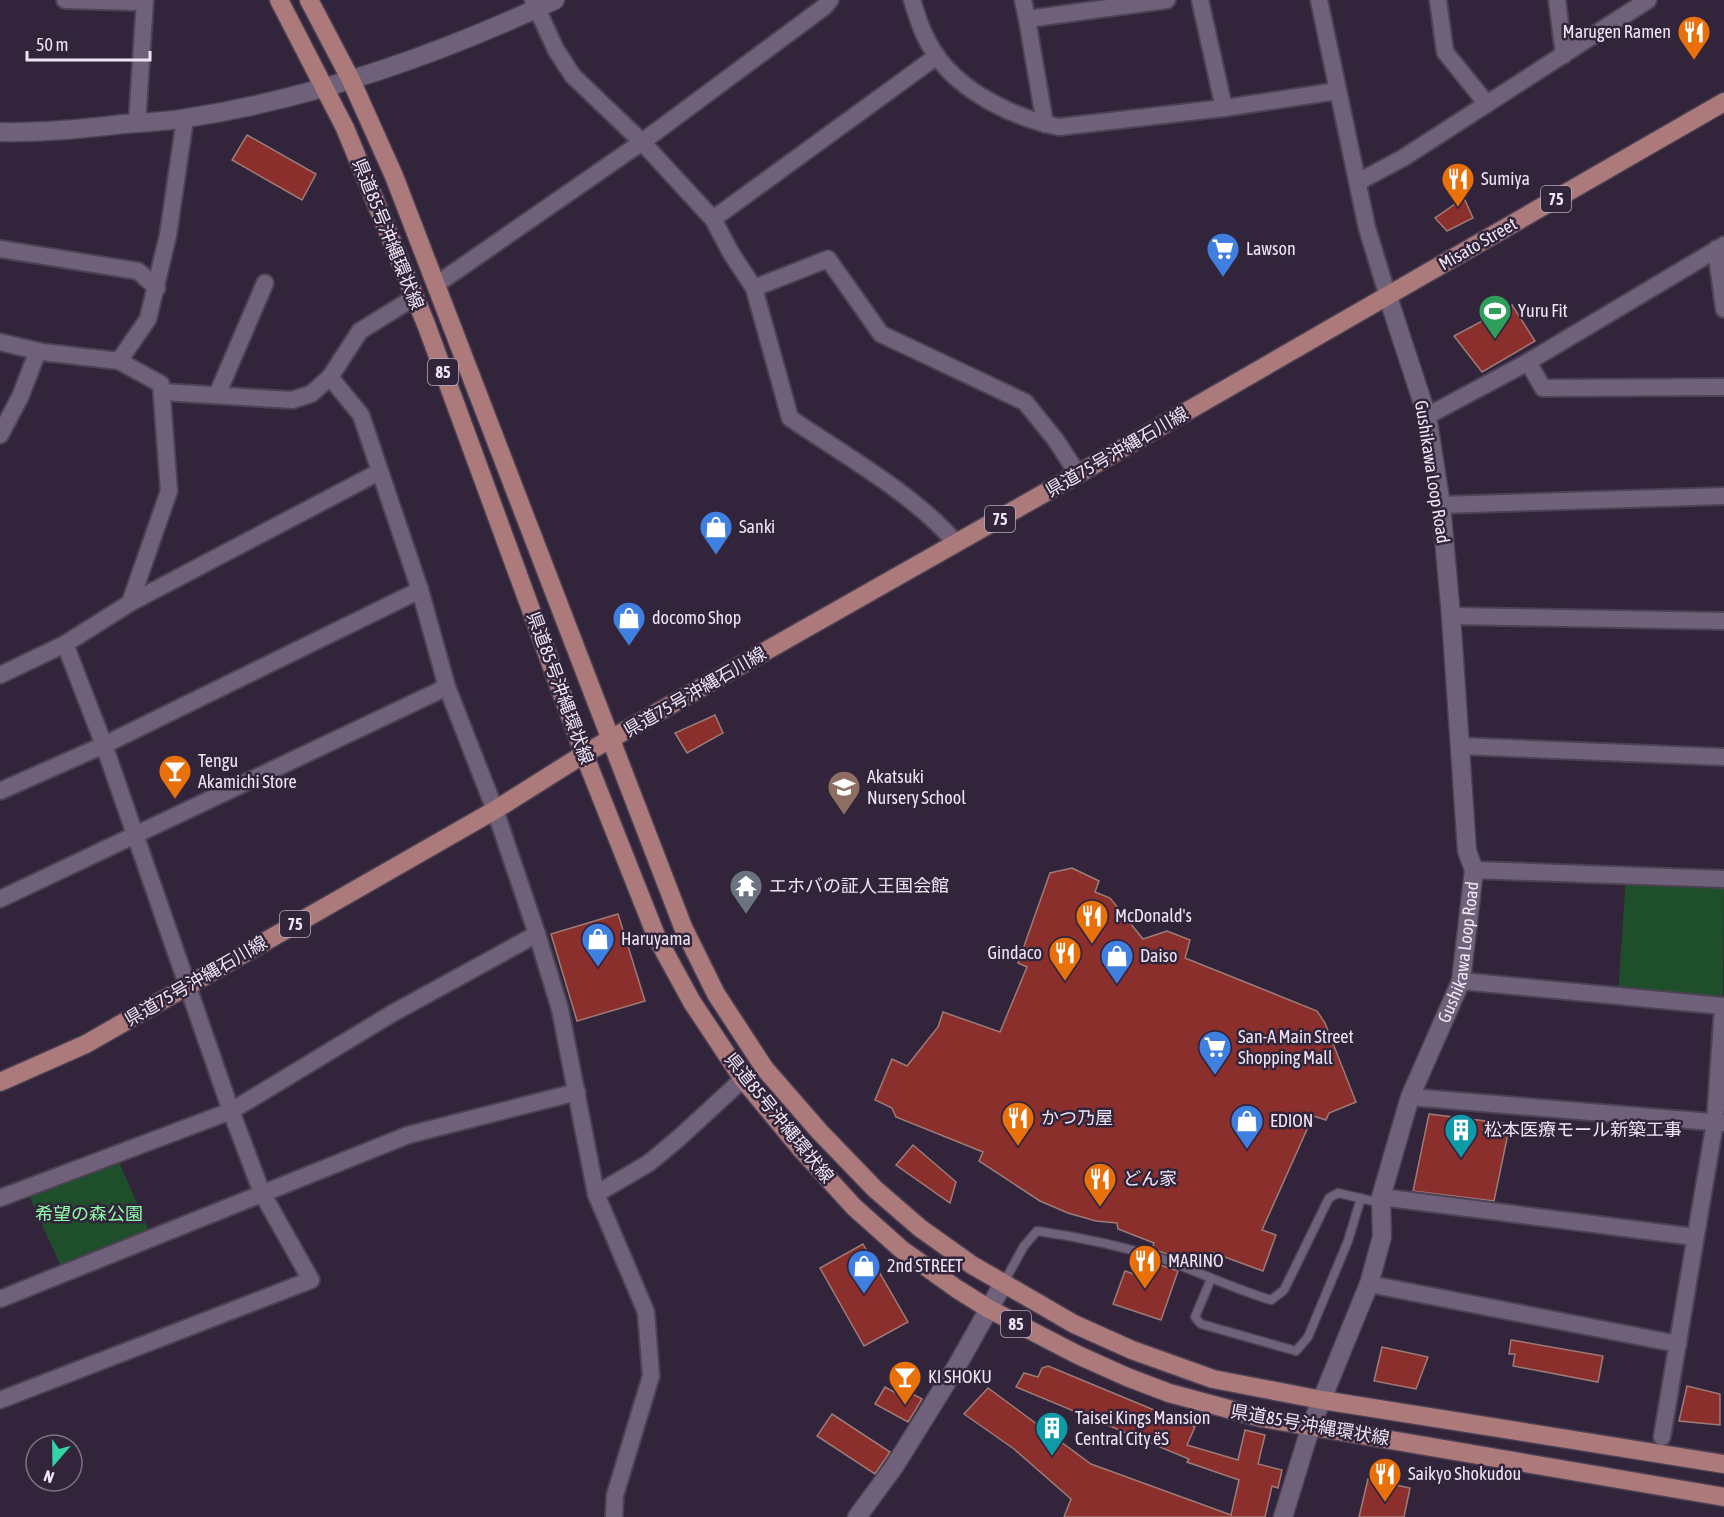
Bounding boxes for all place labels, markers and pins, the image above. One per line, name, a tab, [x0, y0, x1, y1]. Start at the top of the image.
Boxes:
restaurant icon: Marugen Ramen	[1676, 14, 1712, 61]
place label: Marugen Ramen	[1563, 21, 1671, 42]
restaurant icon: Sumiya	[1440, 161, 1476, 208]
place label: Sumiya	[1481, 168, 1530, 189]
supermarket icon: Lawson	[1205, 231, 1241, 278]
place label: Lawson	[1246, 238, 1296, 259]
sports icon: Yuru Fit	[1477, 293, 1513, 340]
place label: Yuru Fit	[1518, 300, 1568, 321]
shop icon: Sanki	[698, 509, 734, 556]
place label: Sanki	[739, 516, 775, 537]
shop icon: docomo Shop	[611, 600, 647, 647]
place label: docomo Shop	[652, 607, 741, 628]
place label: Tengu Akamichi Store	[198, 750, 297, 792]
bar icon: Tengu Akamichi Store	[157, 753, 193, 800]
place label: Akatsuki Nursery School	[867, 766, 966, 808]
school or university icon: Akatsuki Nursery School	[826, 769, 862, 816]
temple icon: エホバの証人王国会館	[728, 868, 764, 915]
place label: エホバの証人王国会館	[769, 875, 949, 896]
restaurant icon: McDonald's	[1074, 898, 1110, 945]
place label: McDonald's	[1115, 905, 1192, 926]
shop icon: Haruyama	[580, 921, 616, 968]
place label: Haruyama	[621, 928, 691, 949]
restaurant icon: Gindaco	[1047, 935, 1083, 982]
shop icon: Daiso	[1099, 938, 1135, 985]
place label: Gindaco	[988, 942, 1042, 963]
place label: Daiso	[1140, 945, 1177, 966]
place label: San-A Main Street Shopping Mall	[1238, 1026, 1354, 1068]
supermarket icon: San-A Main Street Shopping Mall	[1197, 1029, 1233, 1076]
restaurant icon: かつ乃屋	[1000, 1100, 1036, 1147]
shop icon: EDION	[1229, 1103, 1265, 1150]
place label: かつ乃屋	[1041, 1107, 1113, 1128]
place label: EDION	[1270, 1110, 1313, 1131]
building icon: 松本医療モール新築工事	[1443, 1112, 1479, 1159]
place label: 松本医療モール新築工事	[1484, 1119, 1682, 1140]
restaurant icon: どん家	[1082, 1161, 1118, 1208]
place label: どん家	[1123, 1168, 1177, 1189]
restaurant icon: MARINO	[1127, 1243, 1163, 1290]
shop icon: 2nd STREET	[846, 1248, 882, 1295]
place label: MARINO	[1168, 1250, 1224, 1271]
place label: 2nd STREET	[887, 1255, 963, 1276]
bar icon: KI SHOKU	[887, 1359, 923, 1406]
place label: KI SHOKU	[928, 1366, 992, 1387]
place label: Taisei Kings Mansion Central City ëS	[1075, 1407, 1210, 1449]
building icon: Taisei Kings Mansion Central City ëS	[1034, 1410, 1070, 1457]
restaurant icon: Saikyo Shokudou	[1367, 1456, 1403, 1503]
place label: Saikyo Shokudou	[1408, 1463, 1521, 1484]

